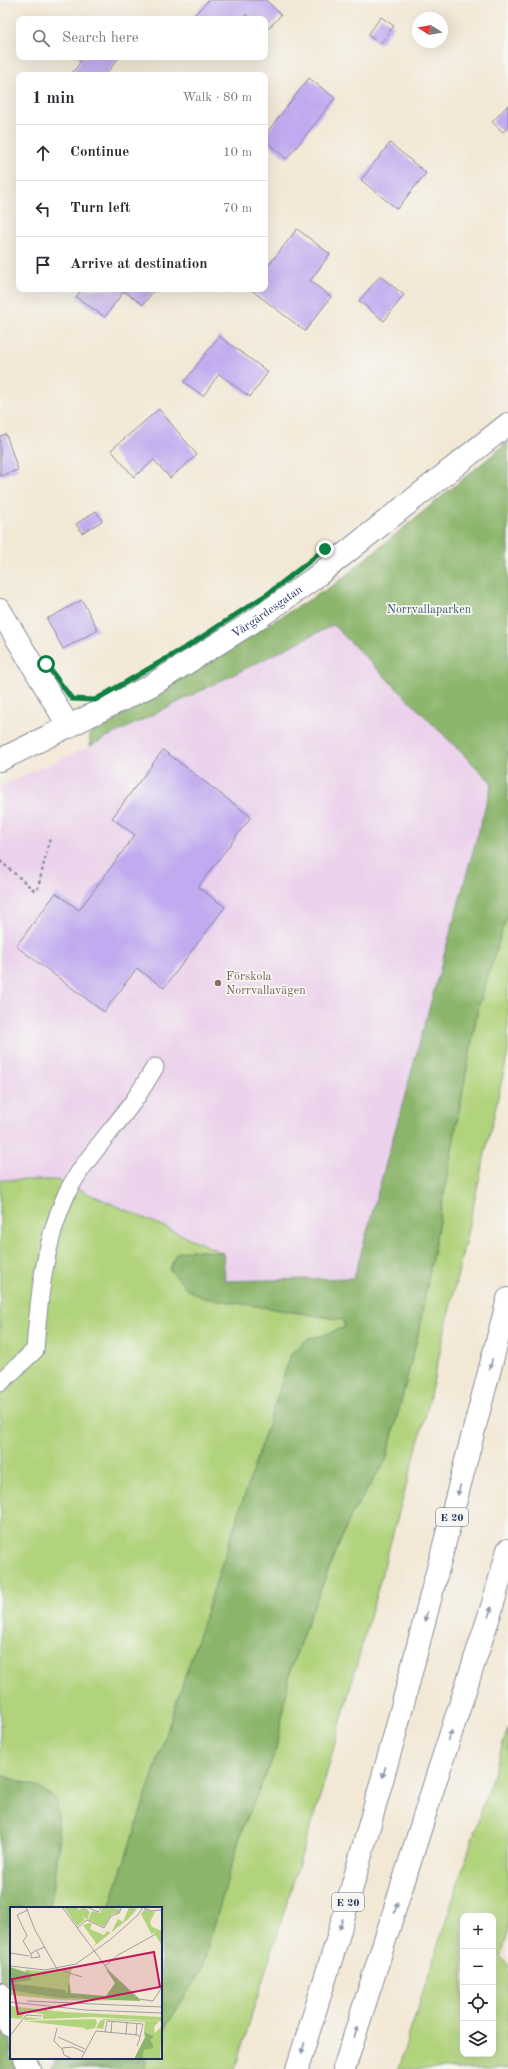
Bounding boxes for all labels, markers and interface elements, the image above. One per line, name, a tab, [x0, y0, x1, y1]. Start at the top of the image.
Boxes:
north arrow	[412, 12, 448, 48]
search box	[16, 16, 268, 60]
icon: search	[30, 27, 52, 49]
text: Search here	[62, 31, 139, 46]
text: 1 min	[32, 90, 75, 107]
text: Walk · 80 m	[183, 91, 252, 104]
icon: ahead	[32, 142, 54, 164]
text: Continue	[70, 145, 129, 160]
text: 10 m	[223, 146, 252, 159]
icon: left	[32, 198, 54, 220]
text: Turn left	[70, 201, 130, 216]
text: 70 m	[223, 202, 252, 215]
icon: arrive	[32, 254, 54, 276]
text: Arrive at destination	[70, 257, 208, 272]
route end	[316, 540, 334, 558]
street label: Vårgärdesgatan	[230, 583, 305, 640]
park label: Norrvallaparken	[387, 604, 472, 616]
route start	[37, 655, 55, 673]
place label: Förskola Norrvallavägen	[226, 971, 306, 997]
marker: Förskola Norrvallavägen	[213, 978, 223, 988]
one-way arrow	[488, 1358, 494, 1370]
one-way arrow	[456, 1484, 462, 1496]
road number: E 20	[436, 1508, 468, 1526]
one-way arrow	[487, 1606, 493, 1618]
one-way arrow	[423, 1610, 429, 1622]
one-way arrow	[447, 1729, 453, 1741]
one-way arrow	[381, 1766, 387, 1778]
road number: E 20	[332, 1893, 364, 1911]
one-way arrow	[393, 1902, 399, 1914]
inset map	[10, 1907, 162, 2059]
map controls	[460, 1913, 496, 2057]
button: +	[460, 1913, 496, 1949]
one-way arrow	[338, 1918, 344, 1930]
button: −	[460, 1949, 496, 1985]
button: locate	[460, 1985, 496, 2021]
button: layers	[460, 2021, 496, 2057]
one-way arrow	[354, 2026, 360, 2038]
one-way arrow	[300, 2043, 306, 2055]

